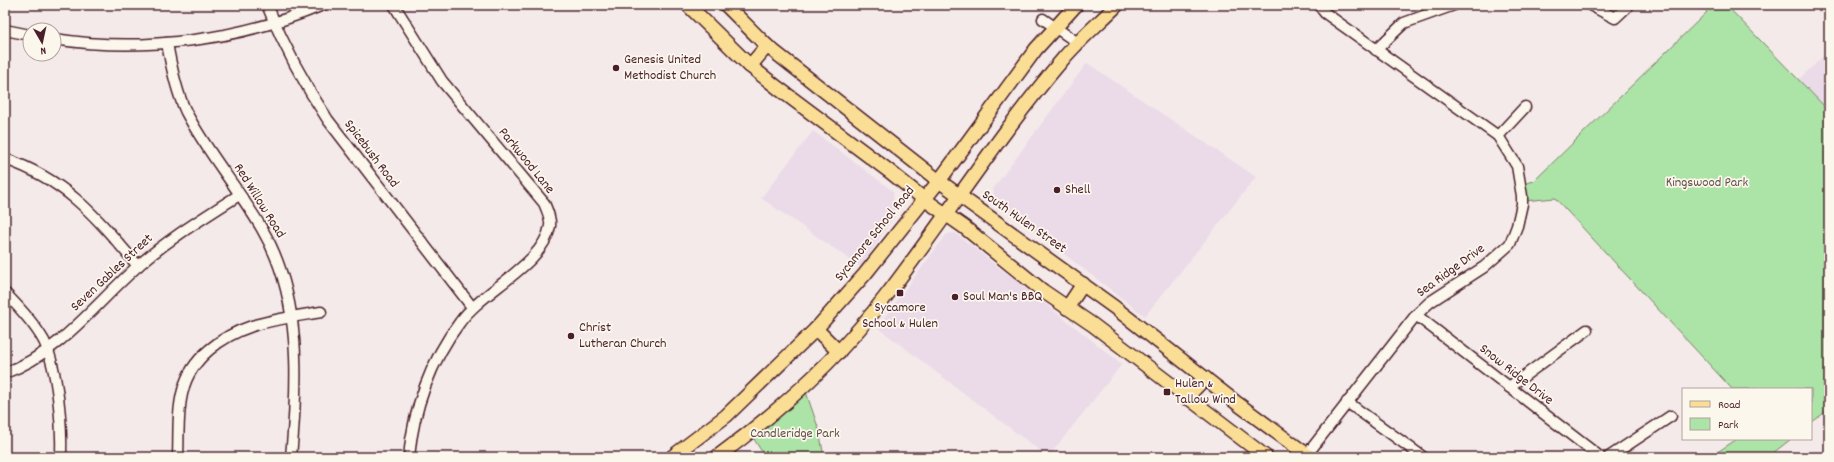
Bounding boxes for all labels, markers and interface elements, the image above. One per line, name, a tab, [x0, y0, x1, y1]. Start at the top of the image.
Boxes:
north arrow	[22, 22, 62, 62]
text: N	[39, 42, 47, 58]
place label: Genesis United Methodist Church	[624, 50, 716, 86]
marker: Genesis United Methodist Church	[611, 63, 621, 73]
street label: Spicebush Road	[339, 116, 403, 192]
street label: Parkwood Lane	[493, 124, 559, 198]
street label: Red Willow Road	[228, 160, 290, 242]
park label: Kingswood Park	[1666, 173, 1749, 193]
place label: Shell	[1065, 180, 1091, 200]
street label: Sycamore School Road	[830, 182, 920, 286]
street label: South Hulen Street	[977, 185, 1071, 259]
marker: Shell	[1052, 185, 1062, 195]
street label: Seven Gables Street	[66, 229, 158, 317]
street label: Sea Ridge Drive	[1413, 239, 1489, 303]
place label: Soul Man's BBQ	[963, 287, 1043, 307]
marker: Sycamore School & Hulen	[895, 288, 905, 298]
marker: Soul Man's BBQ	[950, 292, 960, 302]
place label: Sycamore School & Hulen	[862, 298, 938, 334]
place label: Christ Lutheran Church	[579, 318, 667, 354]
marker: Christ Lutheran Church	[566, 331, 576, 341]
street label: Snow Ridge Drive	[1475, 340, 1557, 410]
place label: Hulen & Tallow Wind	[1175, 374, 1236, 410]
marker: Hulen & Tallow Wind	[1162, 387, 1172, 397]
legend	[1682, 388, 1812, 440]
text: Road	[1718, 397, 1740, 414]
text: Park	[1718, 417, 1739, 434]
park label: Candleridge Park	[750, 424, 840, 444]

